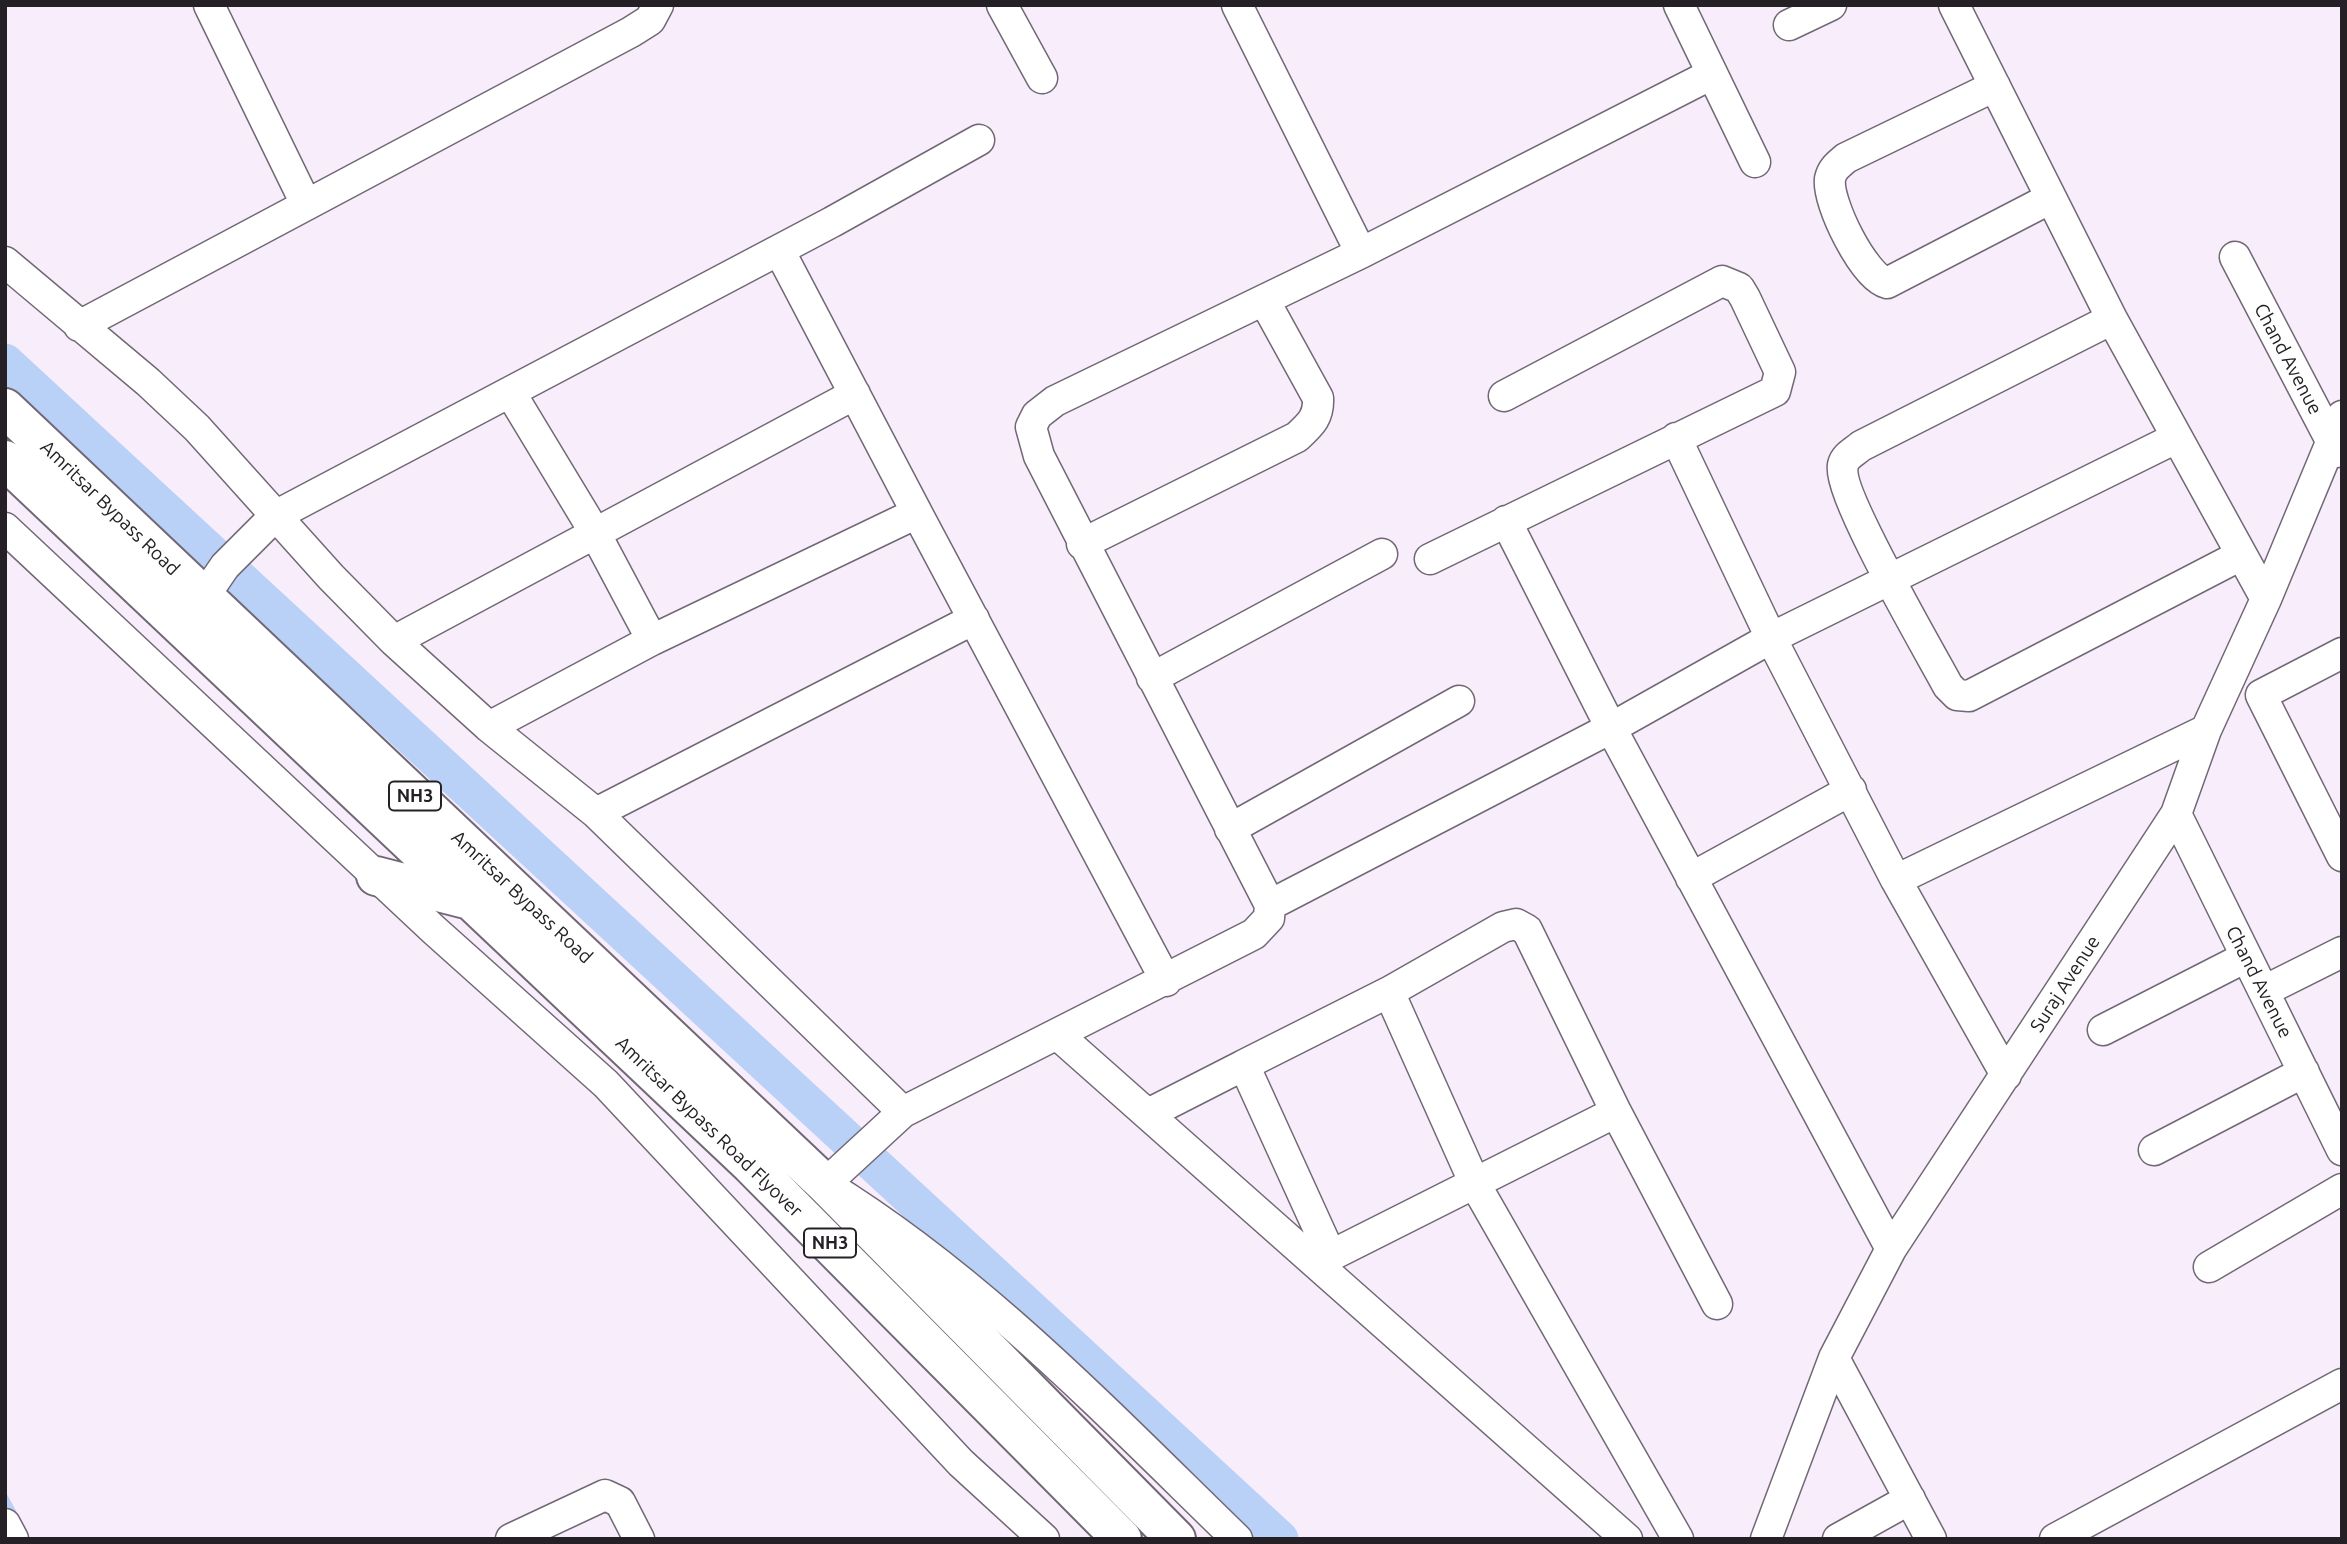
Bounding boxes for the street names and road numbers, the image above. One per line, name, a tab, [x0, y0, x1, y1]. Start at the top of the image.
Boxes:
street label: Chand Avenue	[2249, 300, 2327, 418]
street label: Amritsar Bypass Road	[36, 436, 184, 580]
road number: NH3	[389, 782, 441, 810]
street label: Amritsar Bypass Road	[447, 826, 597, 968]
street label: Chand Avenue	[2221, 922, 2297, 1042]
street label: Suraj Avenue	[2025, 931, 2105, 1037]
street label: Amritsar Bypass Road Flyover	[611, 1032, 807, 1222]
road number: NH3	[804, 1228, 856, 1258]

